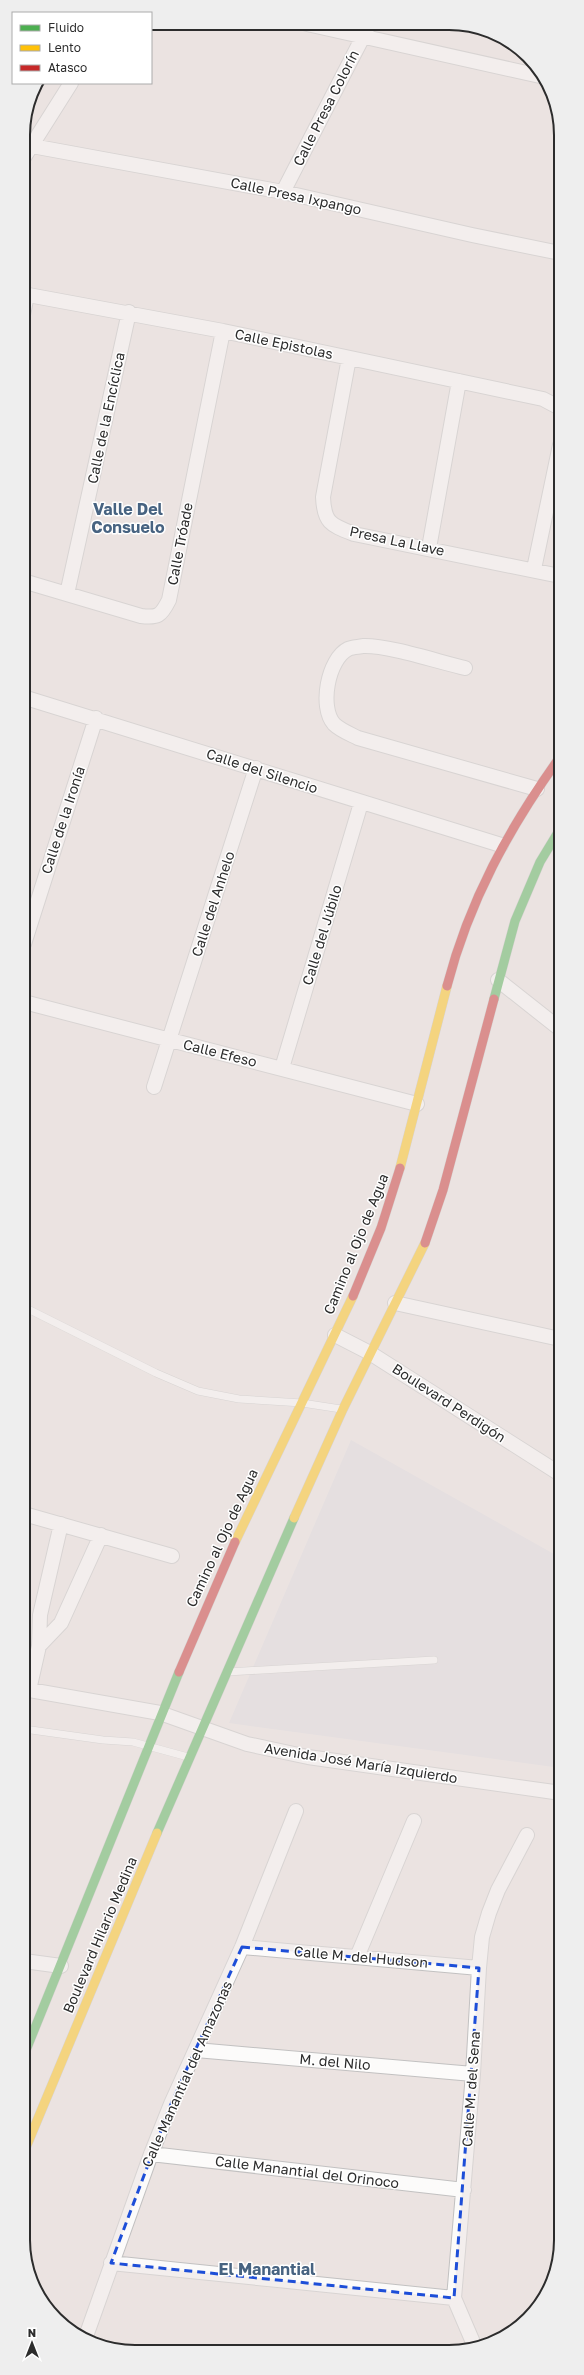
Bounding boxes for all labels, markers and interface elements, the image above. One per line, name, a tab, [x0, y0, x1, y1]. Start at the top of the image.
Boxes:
legend	[12, 12, 152, 84]
text: Fluido	[48, 20, 84, 35]
text: Lento	[48, 40, 81, 55]
street label: Calle Presa Colorín	[289, 47, 362, 169]
text: Atasco	[48, 60, 87, 75]
street label: Calle Presa Ixpango	[229, 173, 363, 218]
street label: Calle Epistolas	[233, 325, 335, 362]
street label: Calle de la Encíclica	[83, 351, 128, 485]
district label: Valle Del Consuelo	[91, 499, 165, 537]
street label: Calle Tróade	[163, 501, 196, 587]
street label: Presa La Llave	[348, 522, 446, 559]
street label: Calle del Silencio	[204, 744, 320, 797]
street label: Calle de la Ironía	[37, 764, 88, 876]
street label: Calle del Anhelo	[187, 849, 238, 959]
street label: Calle del Júbilo	[298, 883, 345, 987]
street label: Calle Efeso	[182, 1035, 259, 1070]
street label: Camino al Ojo de Agua	[319, 1171, 392, 1317]
street label: Boulevard Perdigón	[389, 1360, 509, 1446]
street label: Camino al Ojo de Agua	[182, 1466, 261, 1610]
street label: Avenida José María Izquierdo	[263, 1739, 459, 1786]
street label: Boulevard Hilario Medina	[59, 1854, 140, 2016]
street label: Calle M. del Hudson	[293, 1942, 429, 1971]
street label: Calle Manantial del Amazonas	[138, 1978, 235, 2169]
street label: Calle M. del Sena	[458, 2031, 483, 2147]
street label: M. del Nilo	[299, 2050, 371, 2073]
street label: Calle Manantial del Orinoco	[214, 2152, 400, 2191]
district label: El Manantial	[219, 2259, 316, 2279]
north arrow	[12, 2323, 52, 2363]
text: N	[28, 2326, 36, 2339]

